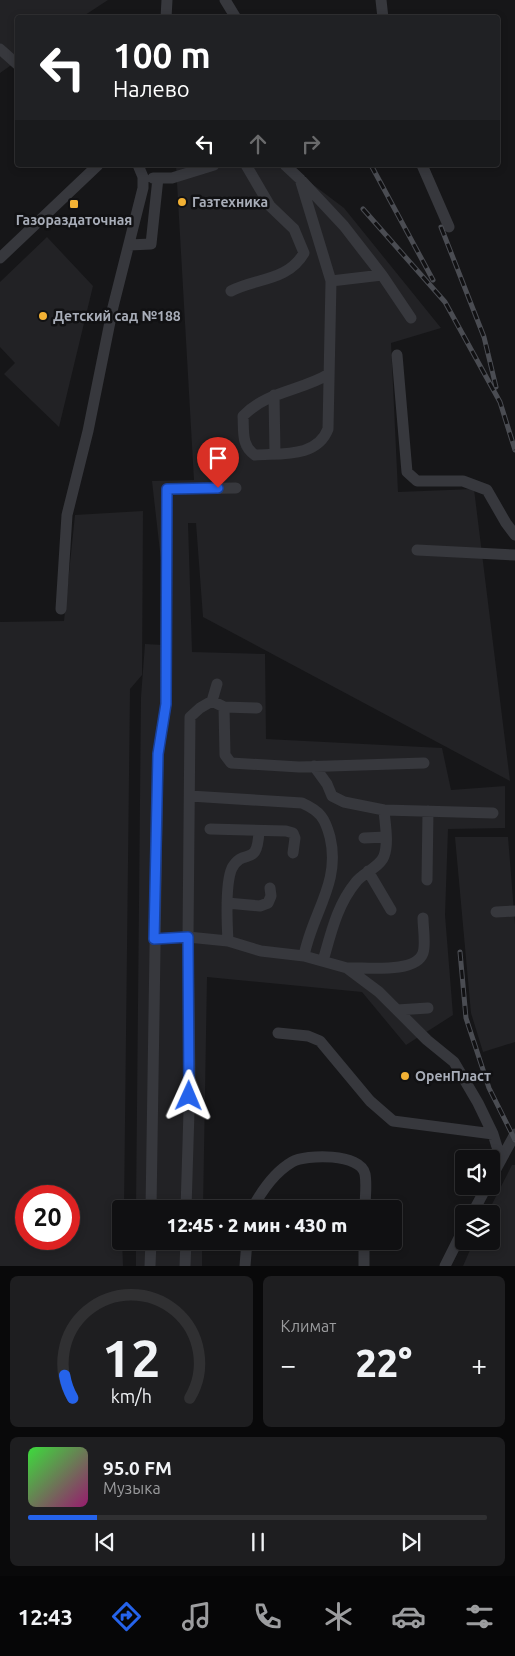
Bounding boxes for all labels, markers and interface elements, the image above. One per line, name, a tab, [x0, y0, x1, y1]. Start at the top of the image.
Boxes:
icon: left	[30, 35, 95, 100]
text: 100 m	[113, 35, 211, 75]
text: Налево	[113, 76, 190, 101]
icon: left	[191, 130, 219, 158]
icon: ahead	[244, 130, 272, 158]
icon: right	[297, 130, 325, 158]
place label: Газтехника	[192, 194, 268, 210]
marker: Газтехника	[176, 196, 188, 208]
marker: Газораздаточная	[68, 198, 80, 210]
place label: Газораздаточная	[16, 212, 132, 228]
place label: Детский сад №188	[53, 308, 181, 324]
marker: Детский сад №188	[37, 310, 49, 322]
pin	[197, 437, 239, 488]
icon: arrive	[204, 444, 232, 472]
place label: ОренПласт	[415, 1068, 491, 1084]
position arrow	[162, 1069, 214, 1121]
marker: ОренПласт	[399, 1070, 411, 1082]
map controls	[455, 1150, 500, 1250]
button: sound	[455, 1150, 500, 1195]
speed limit sign: 20	[15, 1185, 80, 1250]
button: layers	[455, 1205, 500, 1250]
text: 12:45 · 2 мин · 430 m	[167, 1214, 347, 1236]
text: Климат	[281, 1317, 336, 1335]
text: 12	[102, 1329, 161, 1387]
text: 22°	[355, 1342, 412, 1384]
text: −	[281, 1349, 296, 1380]
text: +	[471, 1349, 487, 1380]
text: km/h	[111, 1386, 152, 1406]
text: 95.0 FM	[103, 1457, 172, 1479]
text: Музыка	[103, 1479, 161, 1497]
icon: previous	[91, 1528, 119, 1556]
icon: pause	[244, 1528, 272, 1556]
icon: next	[397, 1528, 425, 1556]
icon: directions	[109, 1599, 144, 1634]
icon: music	[179, 1599, 214, 1634]
icon: phone	[250, 1599, 285, 1634]
icon: climate	[321, 1599, 356, 1634]
icon: car	[391, 1599, 426, 1634]
icon: filters	[462, 1599, 497, 1634]
text: 12:43	[18, 1604, 73, 1629]

